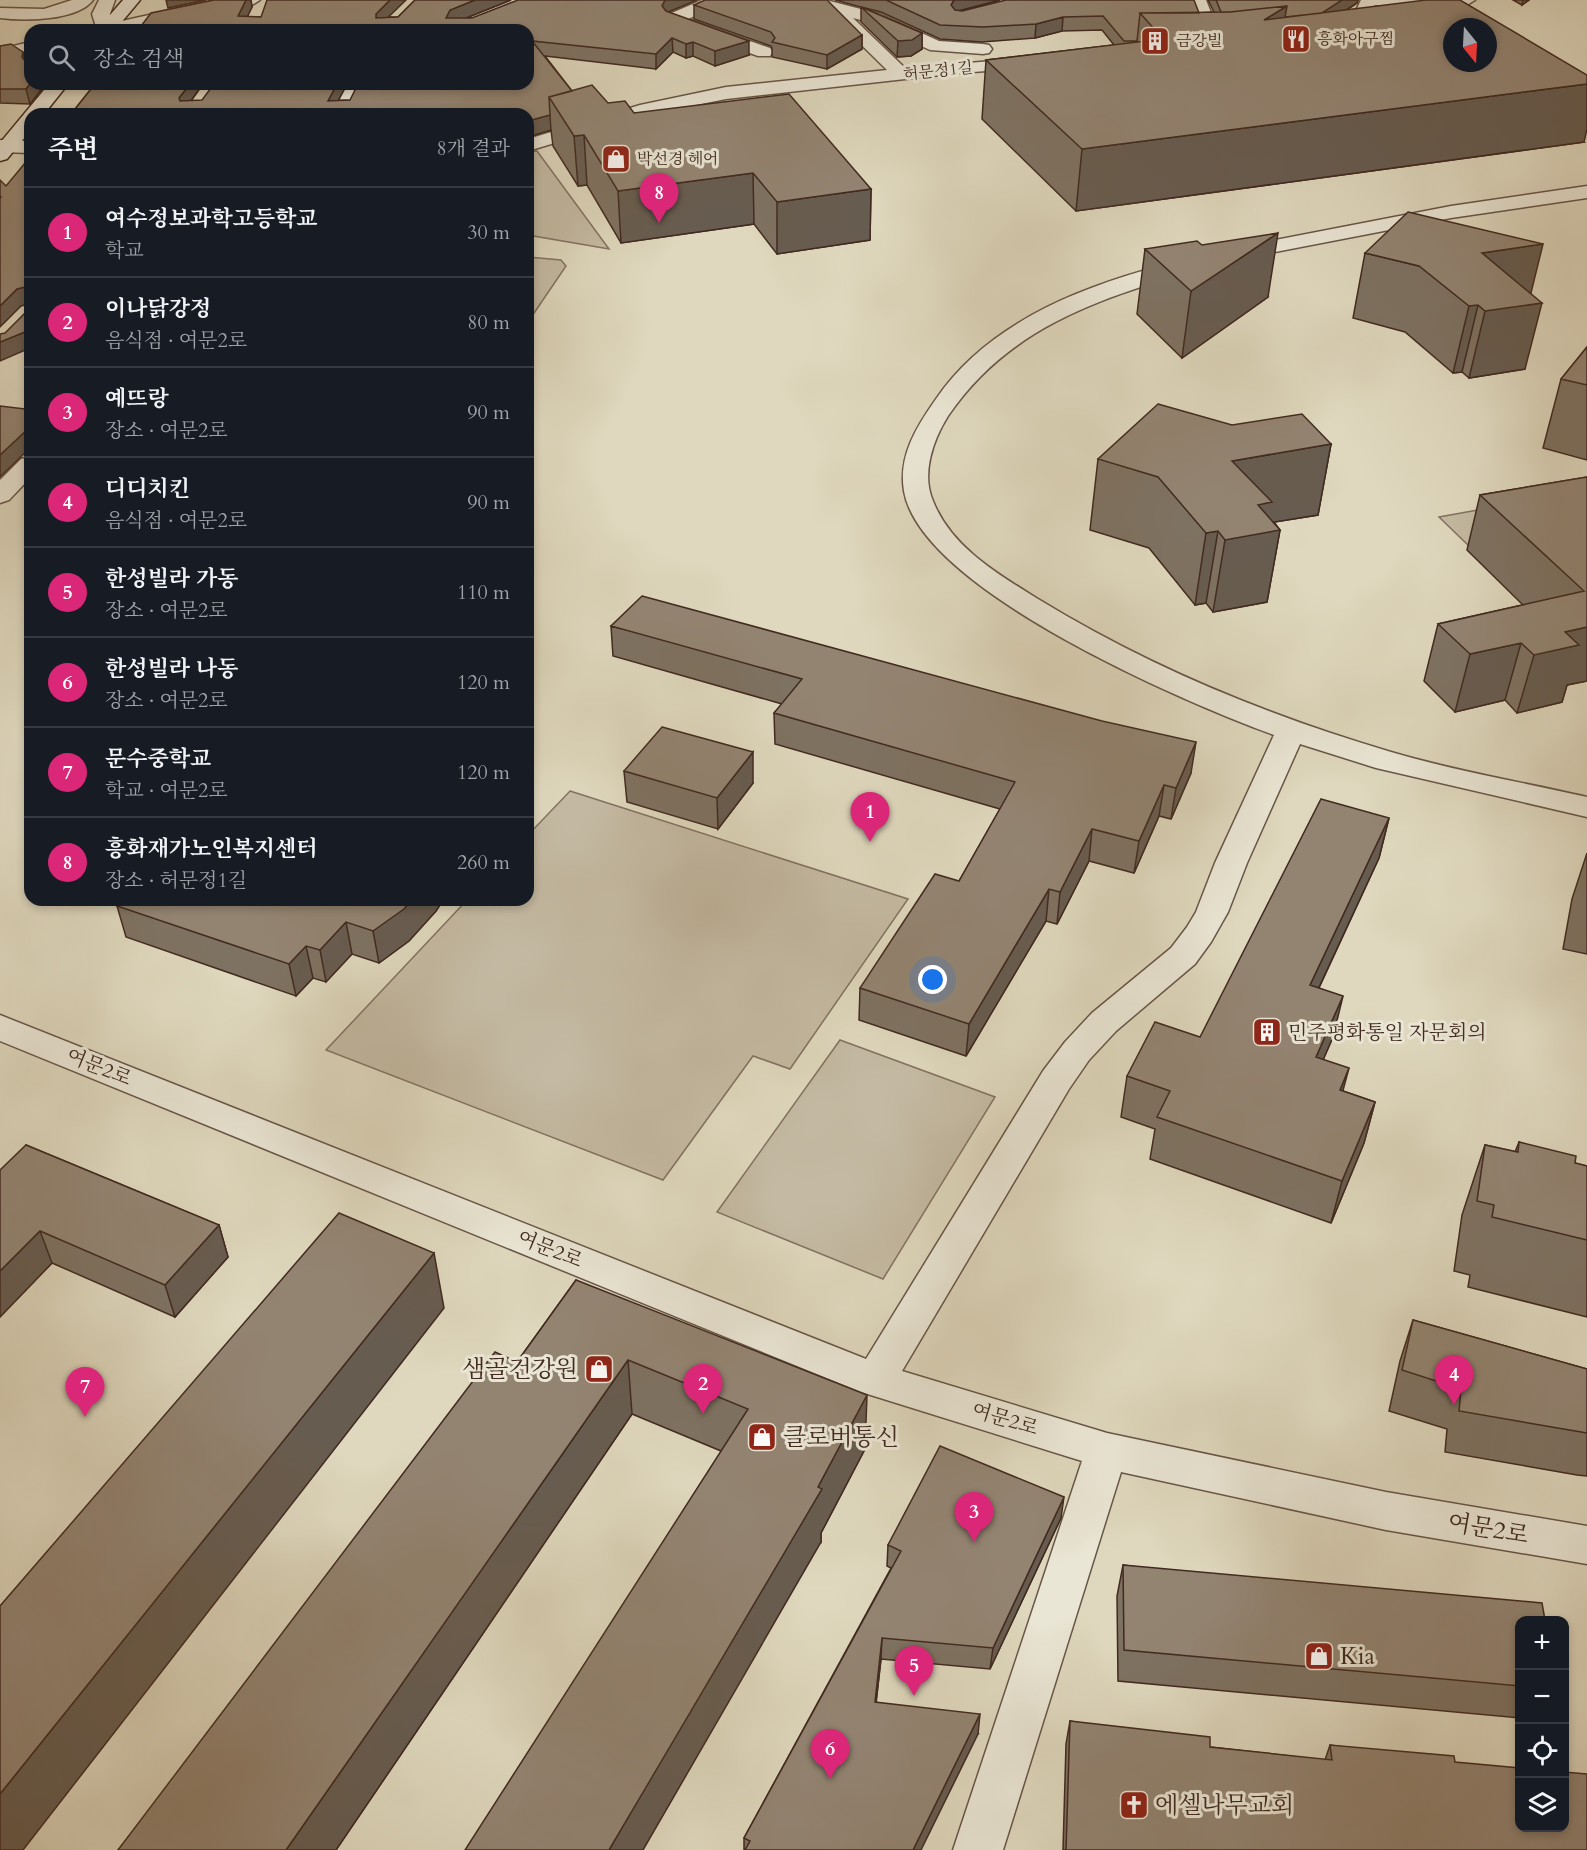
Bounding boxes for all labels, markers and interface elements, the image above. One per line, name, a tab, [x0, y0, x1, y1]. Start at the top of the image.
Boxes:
north arrow	[1443, 18, 1497, 72]
restaurant icon: 흥화아구찜	[1280, 23, 1312, 55]
search box	[24, 24, 534, 90]
building icon: 금강빌	[1139, 25, 1171, 57]
place label: 흥화아구찜	[1317, 28, 1394, 50]
place label: 금강빌	[1176, 30, 1222, 52]
icon: search	[45, 41, 78, 74]
text: 장소 검색	[93, 44, 184, 74]
street label: 허문정1길	[902, 56, 974, 86]
text: 주변	[48, 132, 98, 167]
text: 8개 결과	[436, 135, 510, 162]
shop icon: 박선경 헤어	[600, 143, 632, 175]
place label: 박선경 헤어	[637, 148, 719, 170]
pin: 8	[640, 174, 678, 223]
text: 여수정보과학고등학교	[105, 204, 318, 234]
text: 1	[62, 219, 73, 246]
text: 30 m	[467, 219, 510, 246]
text: 학교	[105, 237, 144, 264]
text: 이나닭강정	[105, 294, 211, 324]
text: 2	[62, 309, 73, 336]
text: 80 m	[467, 309, 510, 336]
text: 음식점 · 여문2로	[105, 327, 247, 354]
text: 예뜨랑	[105, 384, 169, 414]
text: 3	[62, 399, 73, 426]
text: 90 m	[467, 399, 510, 426]
text: 장소 · 여문2로	[105, 417, 228, 444]
text: 디디치킨	[105, 474, 190, 504]
text: 4	[62, 489, 73, 516]
text: 90 m	[467, 489, 510, 516]
text: 음식점 · 여문2로	[105, 507, 247, 534]
text: 한성빌라 가동	[105, 564, 238, 594]
text: 5	[62, 579, 73, 606]
text: 110 m	[457, 579, 510, 606]
text: 장소 · 여문2로	[105, 597, 228, 624]
text: 한성빌라 나동	[105, 654, 238, 684]
text: 6	[62, 669, 73, 696]
text: 120 m	[457, 669, 510, 696]
text: 장소 · 여문2로	[105, 687, 228, 714]
text: 문수중학교	[105, 744, 211, 774]
text: 7	[62, 759, 73, 786]
text: 120 m	[457, 759, 510, 786]
text: 학교 · 여문2로	[105, 777, 228, 804]
pin: 1	[850, 792, 890, 842]
text: 흥화재가노인복지센터	[105, 834, 318, 864]
text: 8	[62, 849, 73, 876]
text: 260 m	[457, 849, 510, 876]
text: 장소 · 허문정1길	[105, 867, 247, 894]
your location	[918, 965, 947, 994]
building icon: 민주평화통일 자문회의	[1251, 1016, 1283, 1048]
place label: 민주평화통일 자문회의	[1288, 1019, 1487, 1046]
street label: 여문2로	[62, 1042, 136, 1092]
street label: 여문2로	[513, 1224, 587, 1274]
place label: 샘골건강원	[462, 1353, 578, 1386]
shop icon: 샘골건강원	[583, 1353, 615, 1385]
pin: 4	[1434, 1356, 1474, 1405]
pin: 2	[684, 1364, 722, 1414]
pin: 7	[66, 1368, 104, 1417]
street label: 여문2로	[968, 1396, 1042, 1442]
shop icon: 클로버통신	[746, 1421, 778, 1453]
place label: 클로버통신	[783, 1421, 899, 1454]
pin: 3	[954, 1492, 994, 1542]
street label: 여문2로	[1445, 1506, 1531, 1552]
map controls	[1515, 1616, 1569, 1832]
button: +	[1515, 1616, 1569, 1670]
shop icon: Kia	[1303, 1640, 1335, 1672]
place label: Kia	[1340, 1640, 1376, 1673]
pin: 5	[894, 1646, 934, 1696]
button: −	[1515, 1670, 1569, 1724]
button: locate	[1515, 1724, 1569, 1778]
pin: 6	[810, 1730, 850, 1779]
button: layers	[1515, 1778, 1569, 1832]
church icon: 에셀나무교회	[1118, 1789, 1150, 1821]
place label: 에셀나무교회	[1155, 1789, 1294, 1822]

